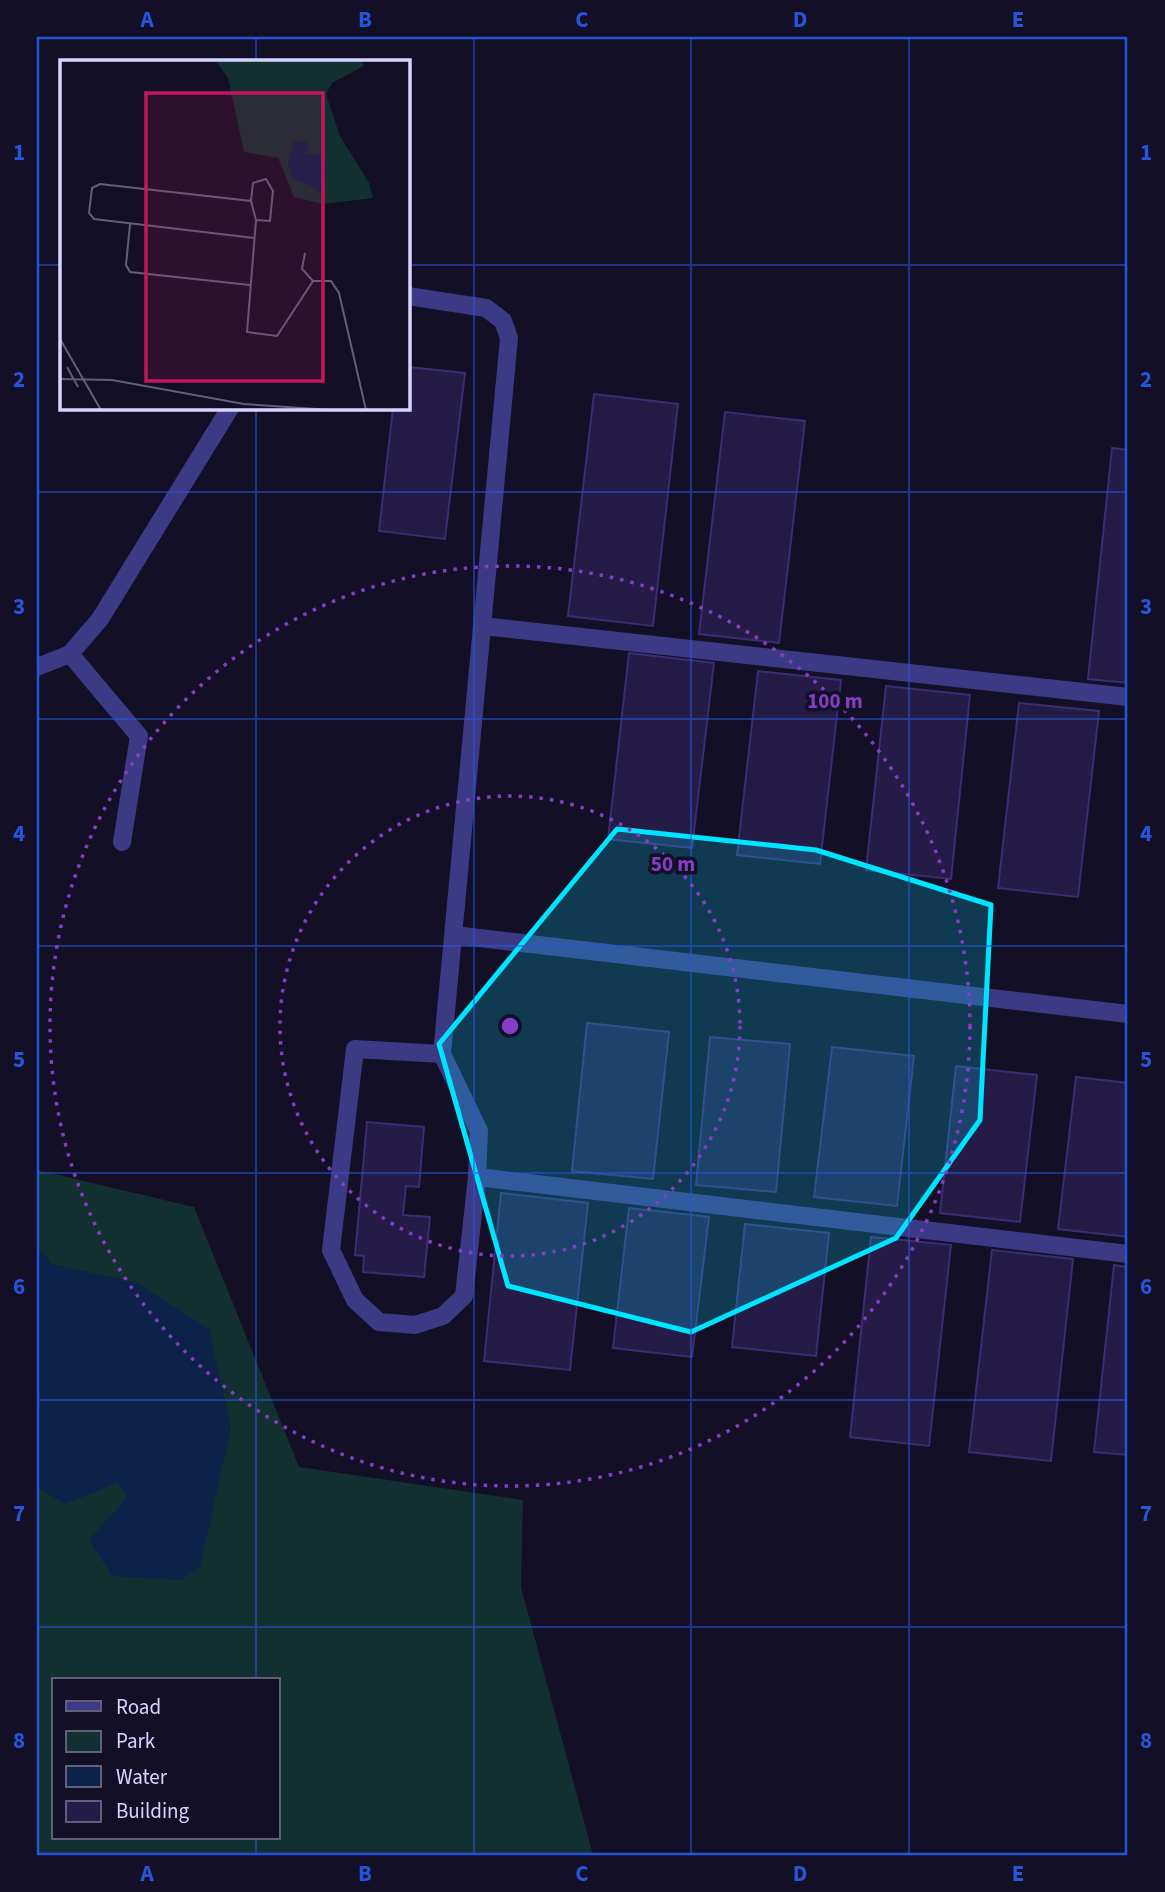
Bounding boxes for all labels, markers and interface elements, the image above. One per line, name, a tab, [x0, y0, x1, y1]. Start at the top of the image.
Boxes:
text: A	[139, 3, 154, 36]
text: B	[358, 3, 372, 36]
text: C	[575, 3, 589, 36]
text: D	[793, 3, 807, 36]
text: E	[1012, 3, 1024, 36]
inset map	[60, 60, 410, 410]
text: 1	[13, 136, 25, 169]
text: 1	[1140, 136, 1152, 169]
text: 2	[13, 363, 25, 396]
text: 2	[1140, 363, 1152, 396]
text: 3	[13, 590, 25, 623]
text: 3	[1140, 590, 1152, 623]
text: 100 m	[807, 686, 863, 716]
text: 4	[13, 817, 25, 850]
text: 4	[1140, 817, 1152, 850]
text: 50 m	[651, 849, 695, 879]
centre of rings	[498, 1014, 522, 1038]
text: 5	[13, 1043, 25, 1076]
text: 5	[1140, 1043, 1152, 1076]
text: 6	[13, 1270, 25, 1303]
text: 6	[1140, 1270, 1152, 1303]
text: 7	[13, 1497, 25, 1530]
text: 7	[1140, 1497, 1152, 1530]
legend	[52, 1678, 280, 1840]
text: Road	[116, 1692, 161, 1722]
text: 8	[13, 1724, 25, 1757]
text: 8	[1140, 1724, 1152, 1757]
text: Park	[116, 1726, 156, 1756]
text: Water	[116, 1762, 168, 1792]
text: Building	[116, 1796, 190, 1826]
text: A	[139, 1857, 154, 1890]
text: B	[358, 1857, 372, 1890]
text: C	[575, 1857, 589, 1890]
text: D	[793, 1857, 807, 1890]
text: E	[1012, 1857, 1024, 1890]

